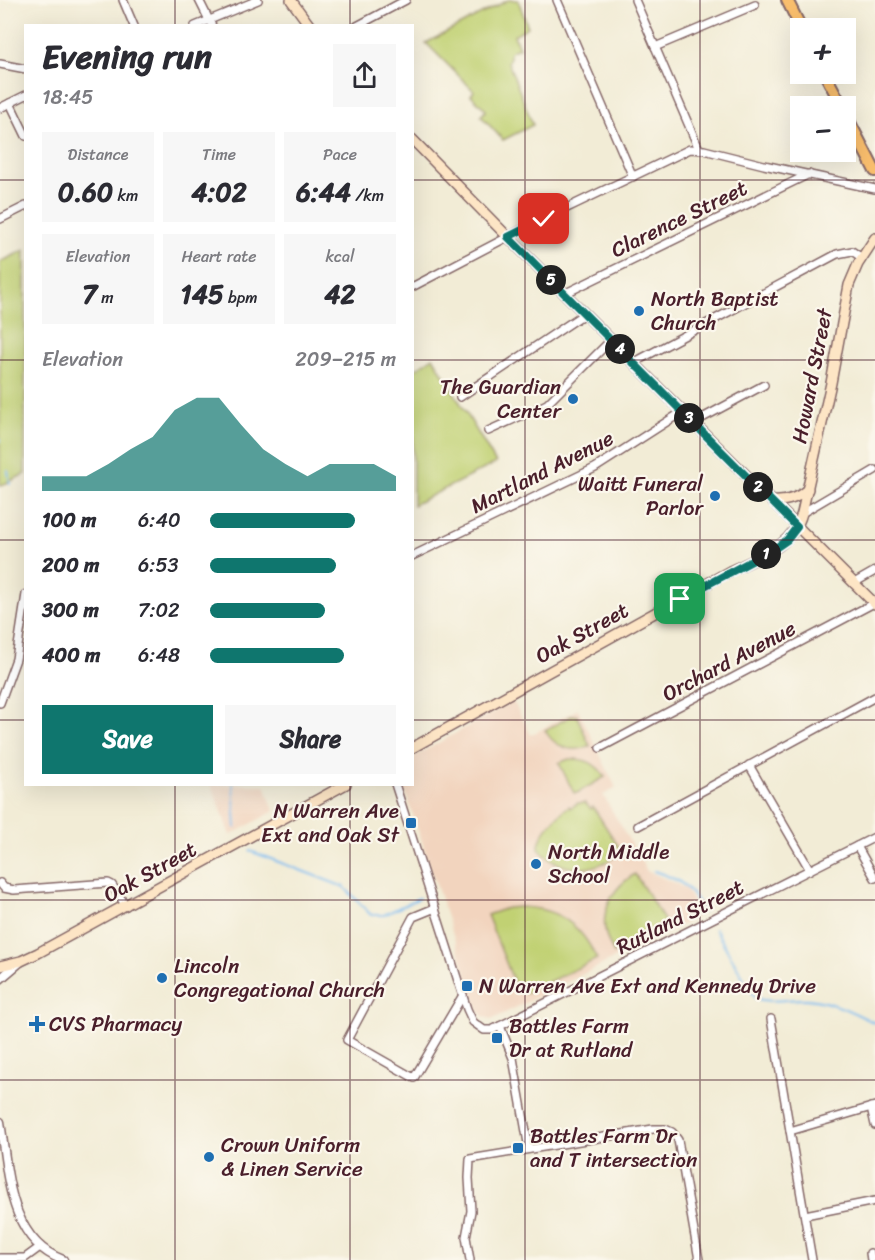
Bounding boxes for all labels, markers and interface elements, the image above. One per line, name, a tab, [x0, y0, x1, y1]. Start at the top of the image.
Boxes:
map controls	[790, 18, 856, 162]
button: +	[790, 18, 856, 84]
text: Evening run	[42, 28, 212, 86]
button: share	[333, 44, 396, 107]
text: 18:45	[42, 80, 93, 115]
button: −	[790, 96, 856, 162]
text: Distance	[68, 140, 128, 169]
text: Time	[202, 140, 236, 169]
text: Pace	[323, 140, 357, 169]
text: 0.60	[58, 169, 113, 215]
text: 4:02	[191, 169, 247, 215]
text: 6:44	[296, 169, 351, 215]
street label: Clarence Street	[604, 169, 754, 269]
text: km	[113, 181, 138, 210]
text: /km	[351, 181, 384, 210]
pin	[518, 193, 569, 244]
icon: check	[527, 202, 560, 235]
text: Elevation	[66, 242, 130, 271]
text: Heart rate	[181, 242, 257, 271]
text: kcal	[325, 242, 355, 271]
pin: 5	[536, 265, 566, 295]
text: 5	[546, 265, 556, 294]
text: 7	[82, 271, 97, 317]
text: 145	[181, 271, 224, 317]
text: 42	[324, 271, 356, 317]
place label: North Baptist Church	[651, 280, 778, 342]
text: m	[97, 283, 114, 312]
text: bpm	[224, 283, 257, 312]
marker: North Baptist Church	[632, 304, 646, 318]
street label: Howard Street	[780, 304, 844, 447]
pin: 4	[605, 334, 635, 364]
text: 4	[615, 334, 625, 363]
text: Elevation	[42, 342, 123, 377]
text: 209–215 m	[295, 342, 396, 377]
place label: The Guardian Center	[440, 368, 562, 430]
marker: The Guardian Center	[566, 392, 580, 406]
pin: 3	[674, 403, 704, 433]
text: 3	[685, 403, 693, 432]
street label: Martland Avenue	[463, 419, 621, 525]
place label: Waitt Funeral Parlor	[578, 465, 704, 527]
pin: 2	[743, 472, 773, 502]
text: 2	[753, 472, 763, 501]
marker: Waitt Funeral Parlor	[708, 489, 722, 503]
text: 100 m	[42, 503, 96, 538]
text: 6:40	[138, 503, 181, 538]
pin: 1	[751, 539, 781, 569]
text: 1	[763, 539, 769, 568]
text: 200 m	[42, 548, 99, 583]
text: 6:53	[138, 548, 179, 583]
pin	[654, 573, 705, 624]
icon: arrive	[663, 582, 696, 615]
street label: Oak Street	[528, 592, 636, 674]
text: 300 m	[42, 593, 99, 628]
text: 7:02	[138, 593, 180, 628]
street label: Orchard Avenue	[655, 610, 803, 712]
text: 400 m	[42, 638, 100, 673]
text: 6:48	[138, 638, 180, 673]
button: Save	[42, 705, 213, 774]
button: Share	[225, 705, 396, 774]
place label: N Warren Ave Ext and Oak St	[261, 792, 401, 854]
marker: N Warren Ave Ext and Oak St	[404, 816, 418, 830]
street label: Oak Street	[96, 831, 204, 913]
place label: North Middle School	[548, 833, 669, 895]
marker: North Middle School	[529, 857, 543, 871]
street label: Rutland Street	[609, 868, 751, 966]
place label: Lincoln Congregational Church	[174, 947, 385, 1009]
place label: N Warren Ave Ext and Kennedy Drive	[479, 967, 816, 1005]
marker: Lincoln Congregational Church	[155, 971, 169, 985]
marker: N Warren Ave Ext and Kennedy Drive	[460, 979, 474, 993]
place label: CVS Pharmacy	[49, 1005, 182, 1043]
place label: Battles Farm Dr at Rutland	[509, 1007, 634, 1069]
marker: CVS Pharmacy	[30, 1017, 44, 1031]
marker: Battles Farm Dr at Rutland	[490, 1031, 504, 1045]
place label: Battles Farm Dr and T intersection	[530, 1117, 697, 1179]
place label: Crown Uniform & Linen Service	[221, 1126, 363, 1188]
marker: Battles Farm Dr and T intersection	[511, 1141, 525, 1155]
marker: Crown Uniform & Linen Service	[202, 1150, 216, 1164]

